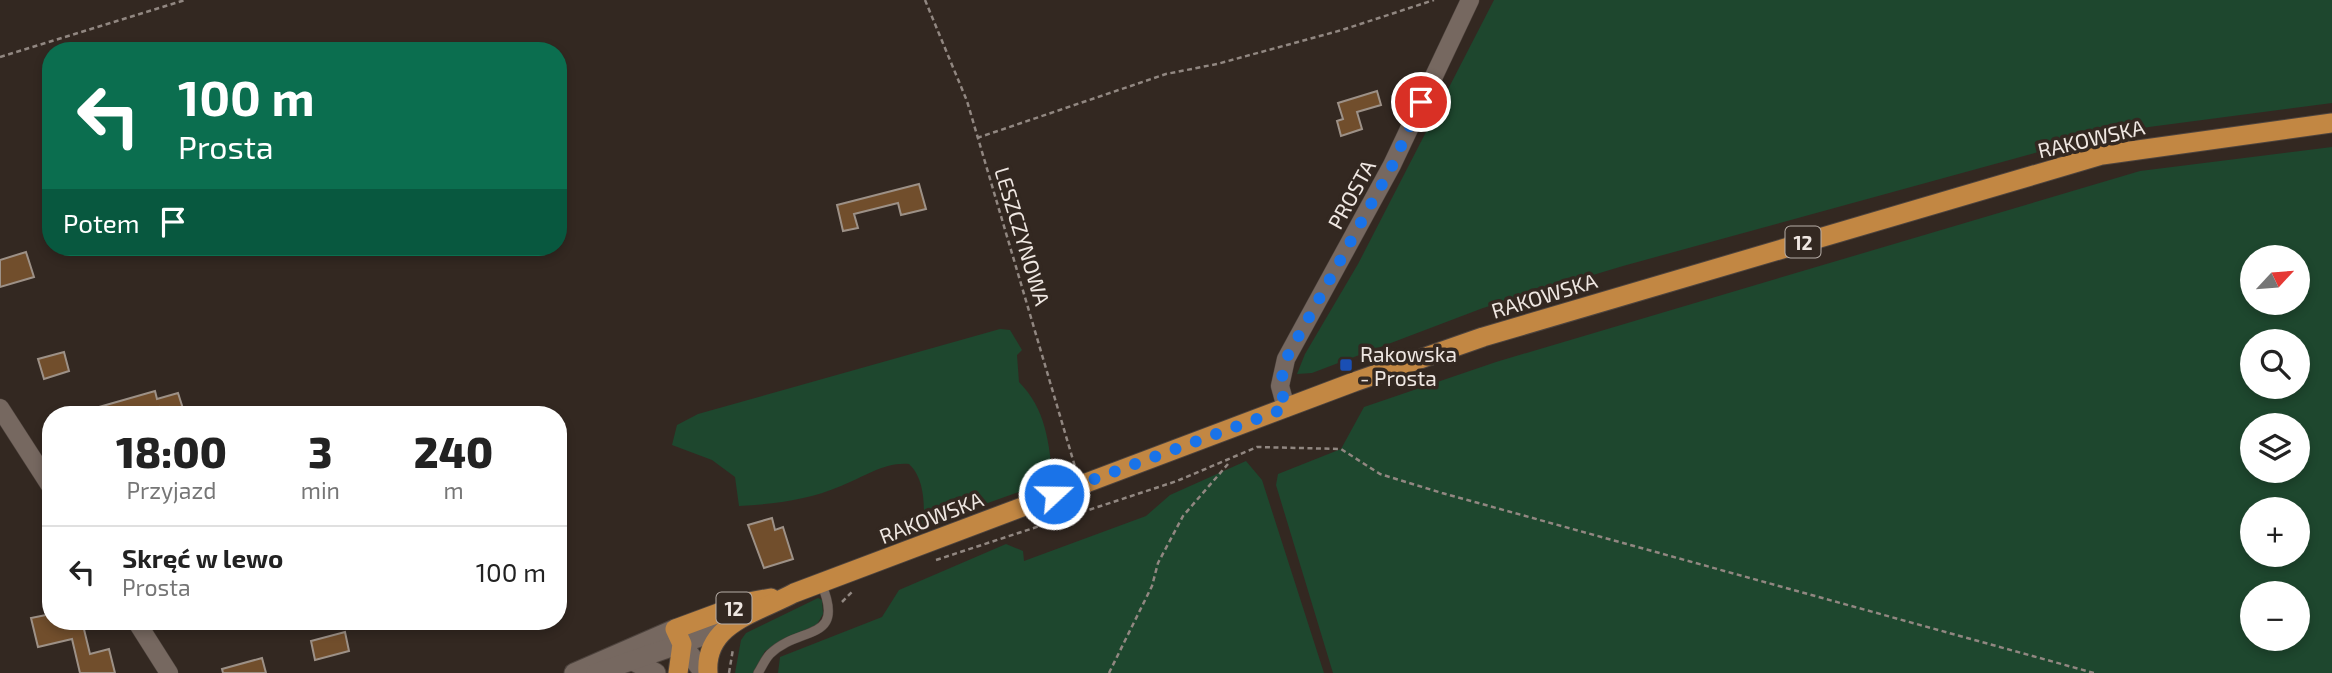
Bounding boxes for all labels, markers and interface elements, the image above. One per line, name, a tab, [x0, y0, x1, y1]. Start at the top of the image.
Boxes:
text: 100 m	[178, 67, 315, 126]
icon: left	[63, 70, 154, 161]
pin	[1391, 72, 1451, 132]
icon: arrive	[1402, 83, 1440, 121]
street label: RAKOWSKA	[2035, 114, 2147, 162]
text: Prosta	[178, 127, 274, 165]
street label: PROSTA	[1322, 155, 1380, 233]
street label: LESZCZYNOWA	[990, 164, 1056, 308]
icon: arrive	[154, 203, 192, 241]
text: Potem	[63, 207, 140, 238]
road number: 12	[1786, 226, 1820, 258]
north arrow	[2240, 245, 2310, 315]
map controls	[2240, 245, 2310, 651]
street label: RAKOWSKA	[1488, 267, 1600, 323]
button: search	[2240, 329, 2310, 399]
place label: Rakowska - Prosta	[1360, 341, 1457, 390]
marker: Rakowska - Prosta	[1338, 357, 1354, 373]
button: layers	[2240, 413, 2310, 483]
text: 18:00	[116, 426, 227, 476]
text: 3	[308, 426, 332, 476]
text: 240	[414, 426, 493, 476]
position arrow	[1017, 457, 1091, 531]
text: Przyjazd	[126, 476, 216, 504]
text: min	[301, 476, 340, 504]
text: m	[443, 476, 464, 504]
street label: RAKOWSKA	[876, 486, 986, 548]
button: +	[2240, 497, 2310, 567]
text: Skręć w lewo	[122, 542, 283, 573]
icon: left	[63, 553, 101, 591]
text: 100 m	[476, 556, 546, 587]
text: Prosta	[122, 573, 191, 601]
button: −	[2240, 581, 2310, 651]
road number: 12	[716, 593, 752, 624]

